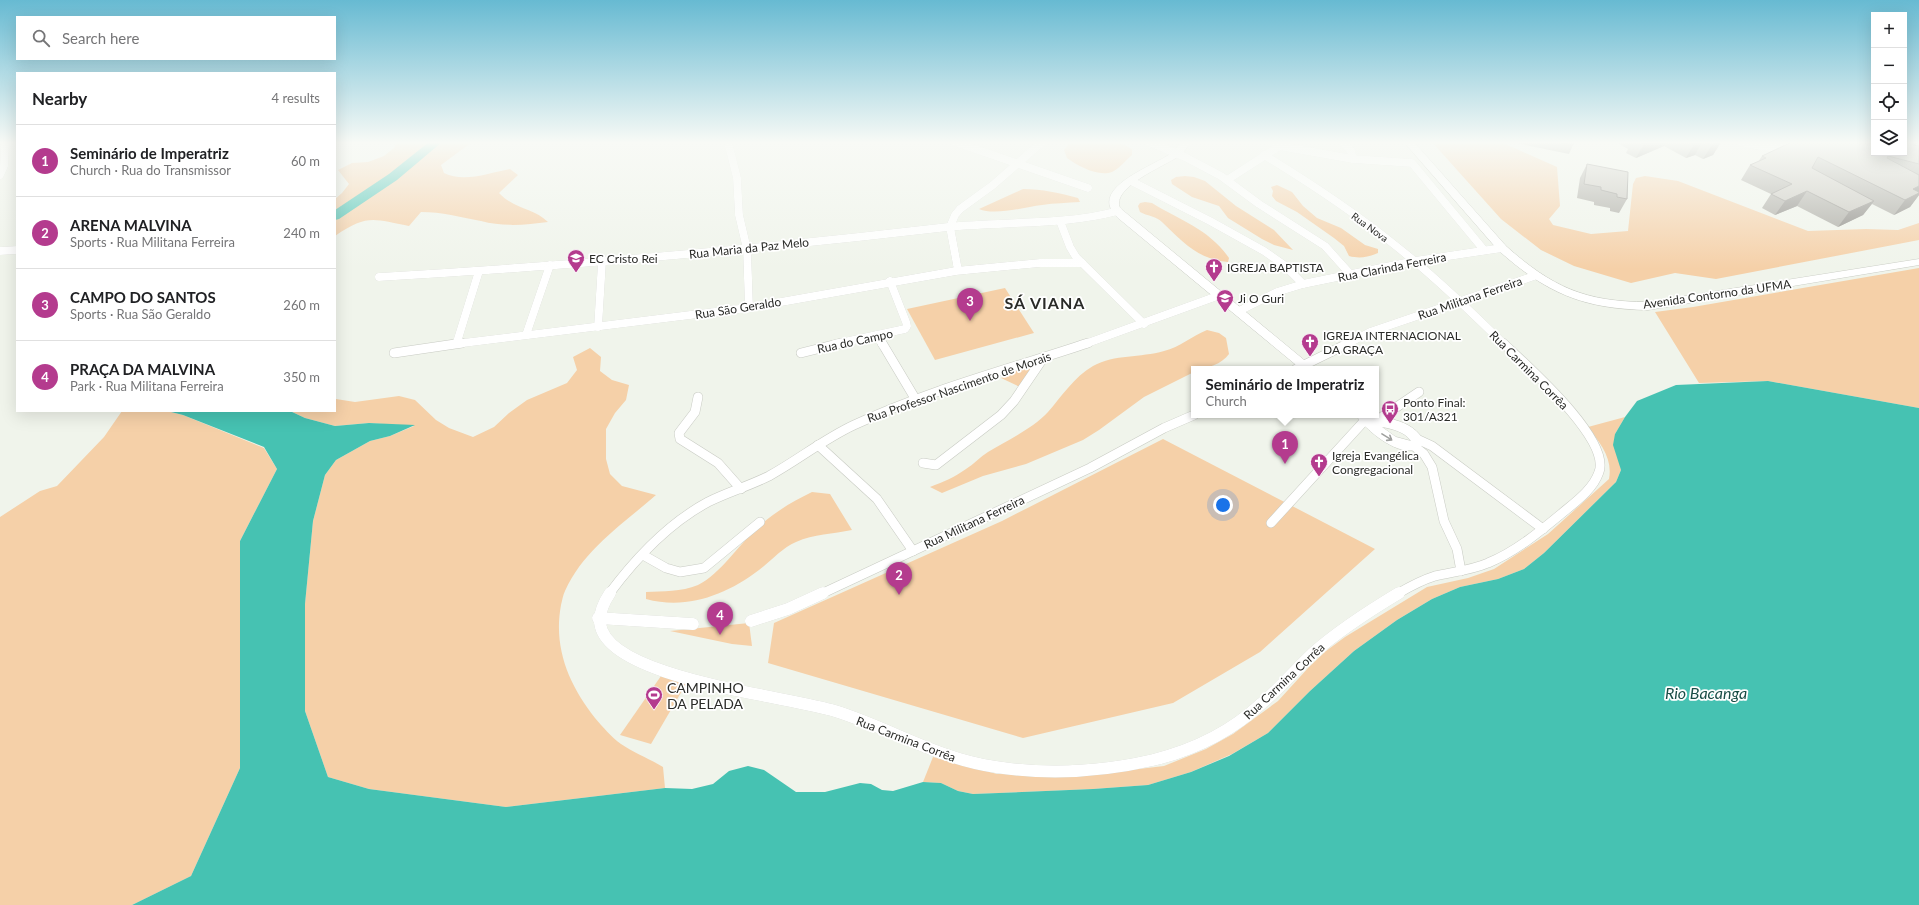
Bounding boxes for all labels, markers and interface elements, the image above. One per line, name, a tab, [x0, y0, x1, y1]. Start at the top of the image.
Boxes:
map controls	[1871, 12, 1907, 156]
button: +	[1871, 12, 1907, 48]
search box	[16, 16, 336, 60]
icon: search	[30, 27, 52, 49]
text: Search here	[62, 29, 139, 47]
button: −	[1871, 48, 1907, 84]
button: locate	[1871, 84, 1907, 120]
text: Nearby	[32, 88, 87, 109]
text: 4 results	[272, 90, 320, 106]
button: layers	[1871, 120, 1907, 156]
text: Seminário de Imperatriz	[70, 144, 229, 162]
text: 1	[41, 153, 49, 169]
text: 60 m	[291, 153, 320, 169]
text: Church · Rua do Transmissor	[70, 162, 231, 178]
street label: Rua Nova	[1349, 210, 1391, 244]
text: ARENA MALVINA	[70, 216, 192, 234]
text: 2	[41, 225, 49, 241]
text: 240 m	[283, 225, 320, 241]
text: Sports · Rua Militana Ferreira	[70, 234, 235, 250]
street label: Rua Maria da Paz Melo	[688, 234, 810, 262]
school or university icon: EC Cristo Rei	[566, 248, 586, 273]
street label: Rua Clarinda Ferreira	[1337, 249, 1447, 285]
place label: EC Cristo Rei	[589, 251, 658, 266]
church icon: IGREJA BAPTISTA	[1204, 257, 1224, 282]
place label: IGREJA BAPTISTA	[1227, 260, 1324, 275]
street label: Rua Militana Ferreira	[1416, 273, 1524, 323]
street label: Avenida Contorno da UFMA	[1642, 276, 1793, 312]
text: CAMPO DO SANTOS	[70, 288, 216, 306]
pin: 3	[957, 288, 983, 321]
school or university icon: Ji O Guri	[1215, 288, 1235, 313]
place label: Ji O Guri	[1238, 291, 1284, 306]
district label: SÁ VIANA	[1005, 293, 1085, 312]
street label: Rua São Geraldo	[694, 294, 782, 322]
text: 3	[41, 297, 49, 313]
text: 260 m	[283, 297, 320, 313]
text: Sports · Rua São Geraldo	[70, 306, 211, 322]
street label: Rua do Campo	[816, 326, 894, 356]
street label: Rua Carmina Corrêa	[1486, 327, 1572, 413]
place label: IGREJA INTERNACIONAL DA GRAÇA	[1323, 328, 1461, 357]
church icon: IGREJA INTERNACIONAL DA GRAÇA	[1300, 332, 1320, 357]
street label: Rua Professor Nascimento de Morais	[865, 348, 1053, 426]
text: PRAÇA DA MALVINA	[70, 360, 215, 378]
popup	[1191, 366, 1379, 418]
text: 4	[41, 369, 49, 385]
text: 350 m	[283, 369, 320, 385]
text: Seminário de Imperatriz	[1206, 375, 1364, 393]
text: Park · Rua Militana Ferreira	[70, 378, 224, 394]
text: Church	[1206, 393, 1247, 409]
place label: Ponto Final: 301/A321	[1403, 395, 1466, 424]
bus stop icon: Ponto Final: 301/A321	[1380, 399, 1400, 424]
pin: 1	[1272, 431, 1298, 464]
one-way arrow	[1382, 433, 1393, 442]
place label: Igreja Evangélica Congregacional	[1332, 448, 1419, 477]
church icon: Igreja Evangélica Congregacional	[1309, 452, 1329, 477]
street label: Rua Militana Ferreira	[921, 492, 1027, 552]
your location	[1213, 495, 1233, 515]
pin: 2	[886, 562, 912, 595]
pin: 4	[707, 602, 733, 635]
street label: Rua Carmina Corrêa	[1240, 640, 1328, 722]
place label: CAMPINHO DA PELADA	[667, 679, 744, 712]
water label: Rio Bacanga	[1665, 683, 1747, 702]
sports icon: CAMPINHO DA PELADA	[644, 685, 664, 710]
street label: Rua Carmina Corrêa	[854, 713, 958, 765]

